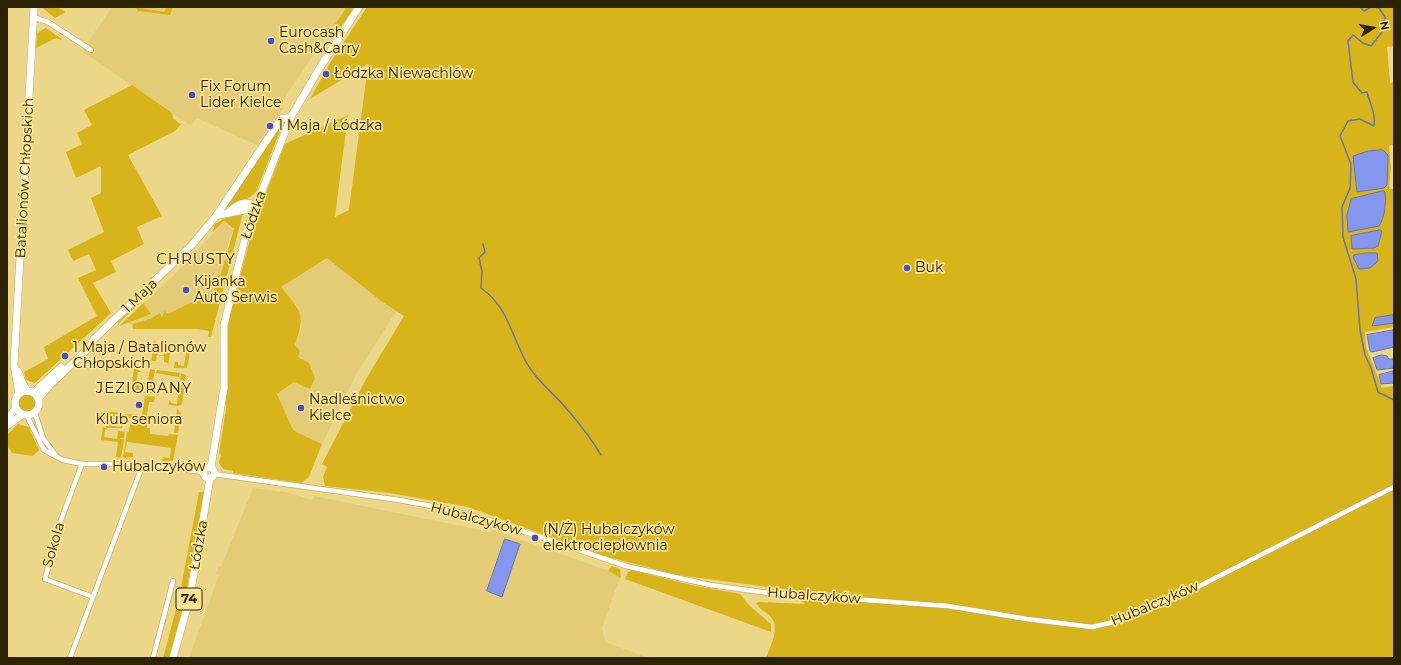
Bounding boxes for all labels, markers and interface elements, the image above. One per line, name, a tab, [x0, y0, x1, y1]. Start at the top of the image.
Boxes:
north arrow	[1353, 8, 1393, 48]
text: N	[1377, 20, 1392, 31]
place label: Eurocash Cash&Carry	[279, 25, 359, 58]
marker: Eurocash Cash&Carry	[266, 36, 276, 46]
place label: Łódzka Niewachlów	[334, 66, 473, 82]
marker: Łódzka Niewachlów	[321, 69, 331, 79]
place label: Fix Forum Lider Kielce	[200, 79, 281, 112]
marker: Fix Forum Lider Kielce	[187, 90, 197, 100]
street label: Batalionów Chłopskich	[12, 97, 38, 259]
place label: 1 Maja / Łódzka	[278, 118, 383, 134]
marker: 1 Maja / Łódzka	[265, 121, 275, 131]
street label: Łódzka	[238, 189, 270, 241]
district label: CHRUSTY	[156, 251, 236, 269]
place label: Buk	[915, 260, 943, 276]
marker: Buk	[902, 263, 912, 273]
place label: Kijanka Auto Serwis	[194, 274, 277, 306]
street label: 1 Maja	[119, 275, 161, 317]
marker: Kijanka Auto Serwis	[181, 285, 191, 295]
place label: 1 Maja / Batalionów Chłopskich	[73, 340, 207, 372]
marker: 1 Maja / Batalionów Chłopskich	[60, 351, 70, 361]
district label: JEZIORANY	[96, 380, 192, 398]
place label: Nadleśnictwo Kielce	[309, 392, 405, 424]
marker: Klub seniora	[134, 400, 144, 410]
marker: Nadleśnictwo Kielce	[296, 403, 306, 413]
place label: Klub seniora	[96, 412, 182, 428]
place label: Hubalczyków	[112, 459, 205, 475]
marker: Hubalczyków	[99, 462, 109, 472]
street label: Hubalczyków	[429, 499, 523, 539]
street label: Łódzka	[186, 519, 212, 571]
street label: Sokola	[40, 520, 68, 570]
place label: (N/Ż) Hubalczyków elektrociepłownia	[543, 522, 675, 554]
marker: (N/Ż) Hubalczyków elektrociepłownia	[530, 533, 540, 543]
street label: Hubalczyków	[1109, 578, 1201, 630]
street label: Hubalczyków	[767, 584, 861, 608]
road number: 74	[176, 588, 202, 610]

